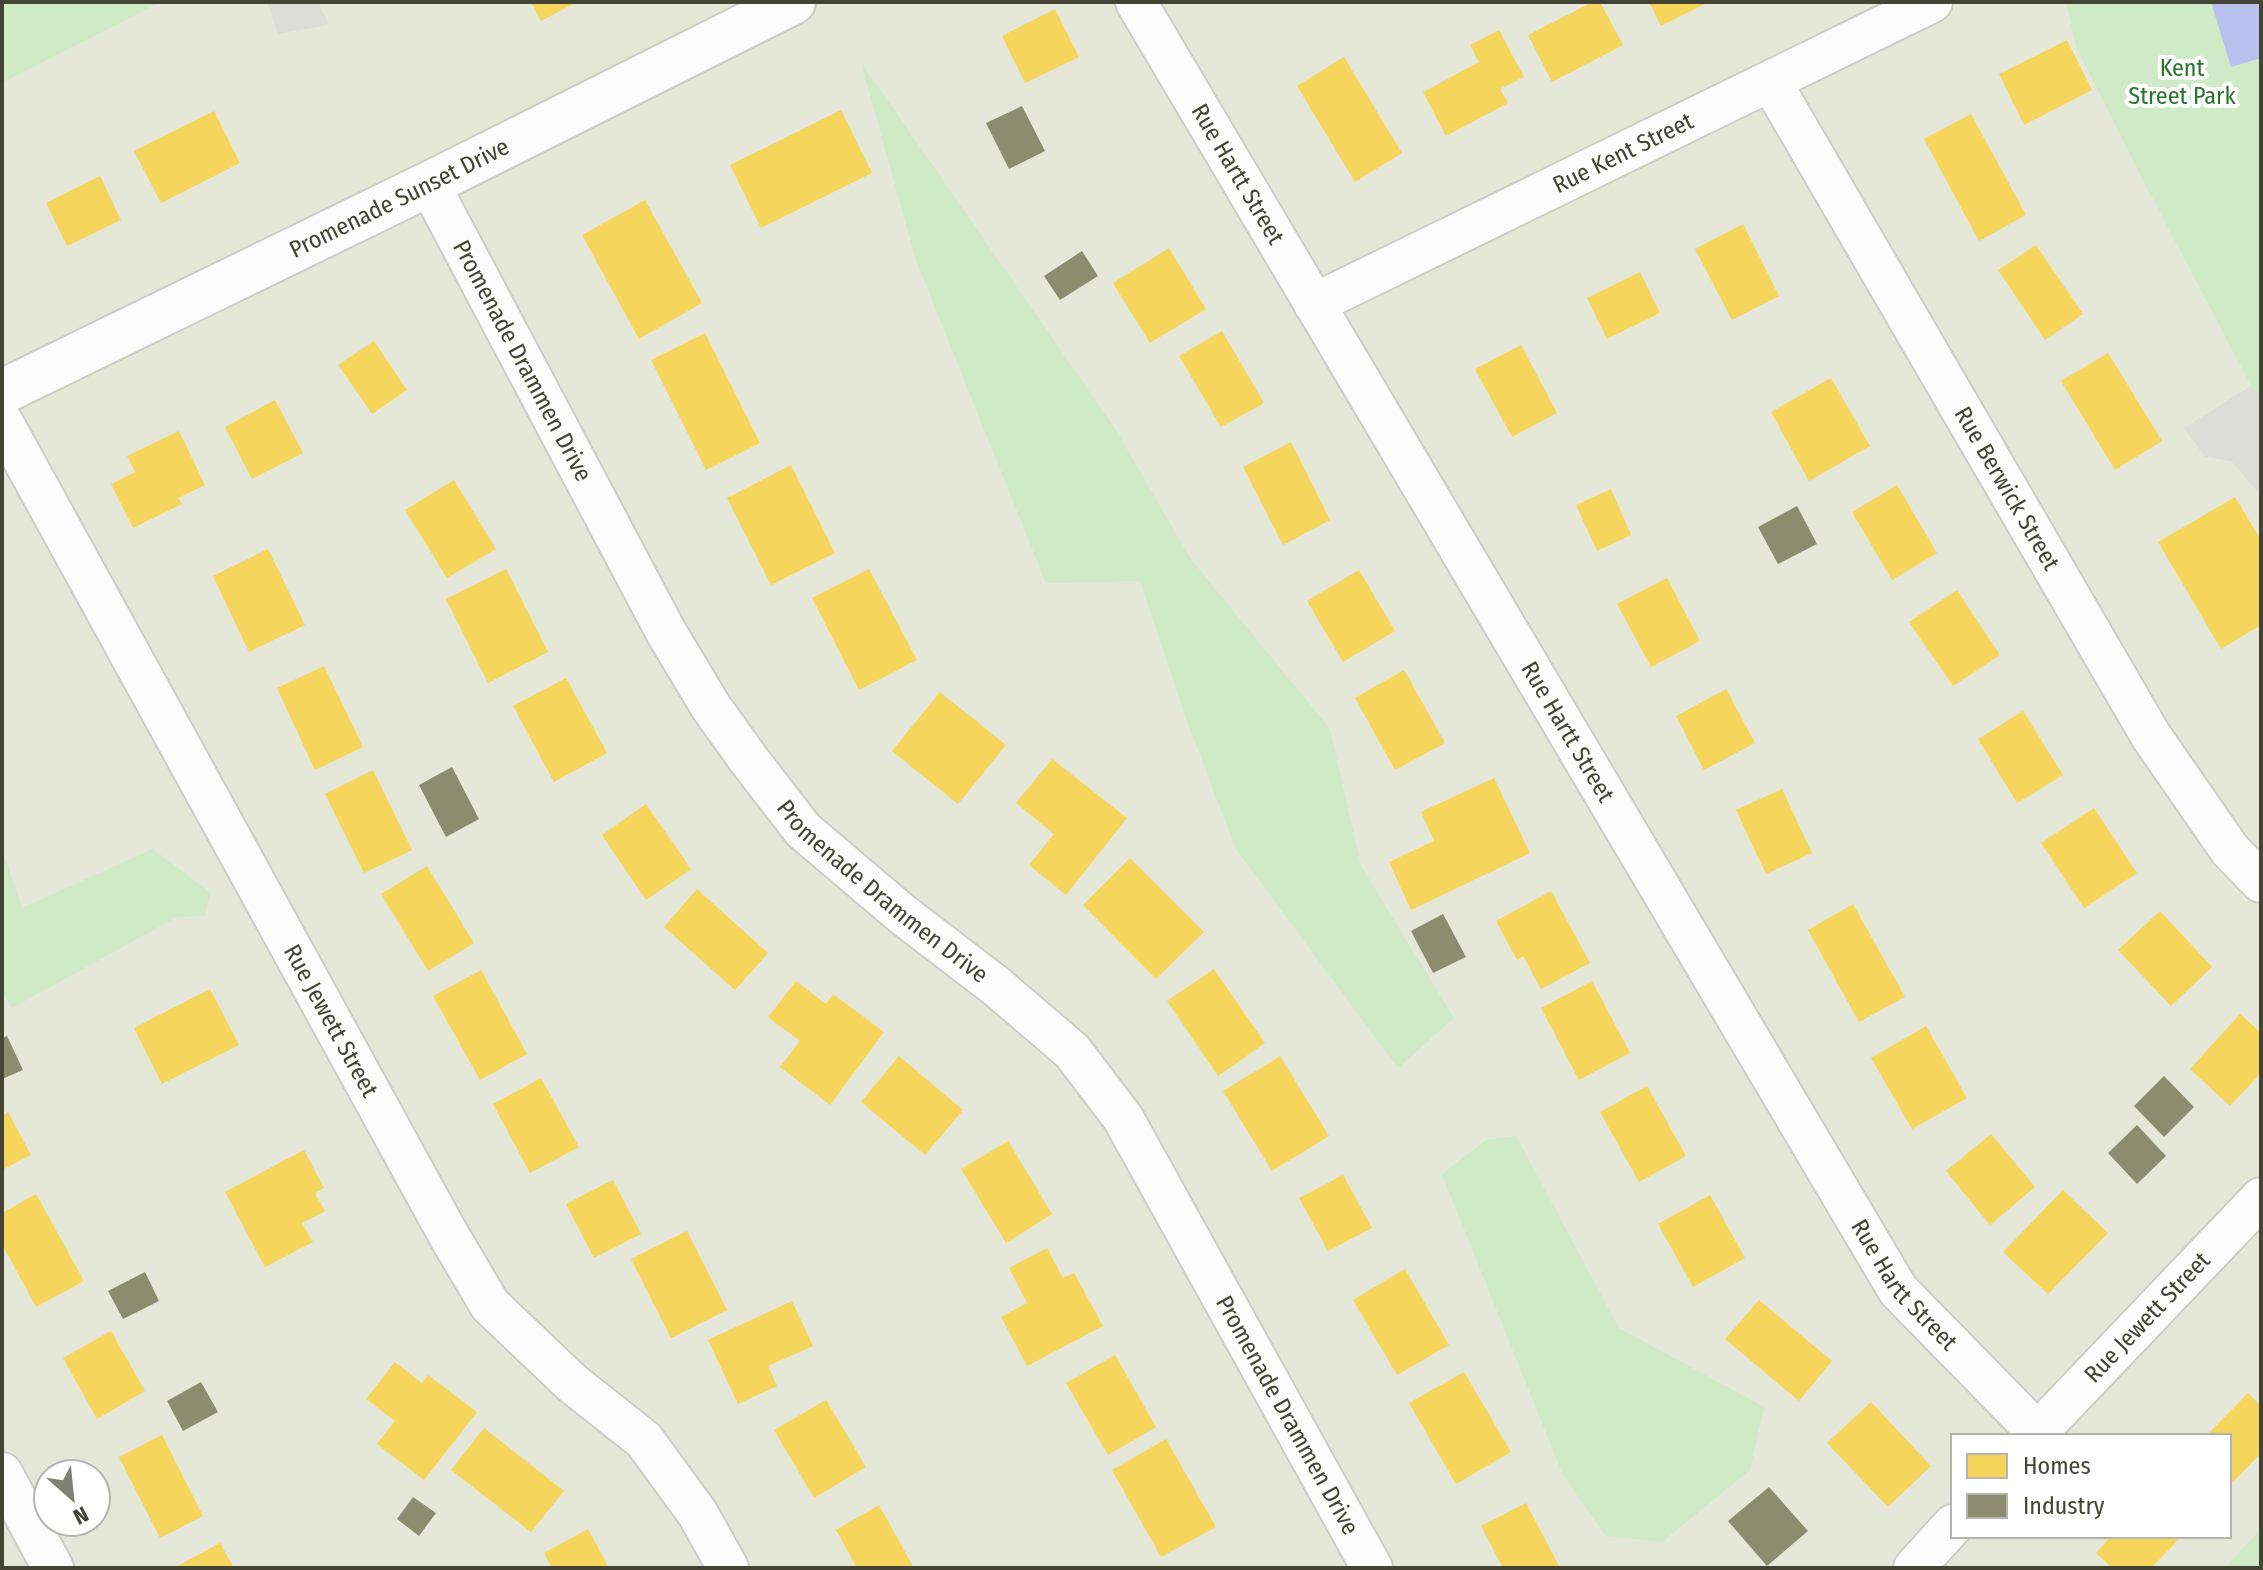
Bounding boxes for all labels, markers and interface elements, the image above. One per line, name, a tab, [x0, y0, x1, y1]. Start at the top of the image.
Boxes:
park label: Kent Street Park	[2128, 54, 2236, 110]
street label: Rue Hartt Street	[1185, 99, 1290, 249]
street label: Rue Kent Street	[1548, 107, 1698, 199]
street label: Promenade Sunset Drive	[285, 132, 514, 264]
street label: Promenade Drammen Drive	[447, 235, 598, 486]
street label: Rue Berwick Street	[1949, 402, 2066, 575]
street label: Rue Hartt Street	[1515, 657, 1620, 807]
street label: Promenade Drammen Drive	[771, 794, 994, 989]
street label: Rue Jewett Street	[278, 940, 384, 1102]
street label: Rue Hartt Street	[1845, 1214, 1963, 1356]
street label: Rue Jewett Street	[2079, 1246, 2216, 1388]
street label: Promenade Drammen Drive	[1210, 1291, 1365, 1540]
legend	[1951, 1434, 2231, 1538]
text: Homes	[2023, 1452, 2091, 1480]
north arrow	[32, 1458, 112, 1538]
text: Industry	[2023, 1492, 2105, 1520]
text: N	[69, 1500, 93, 1530]

